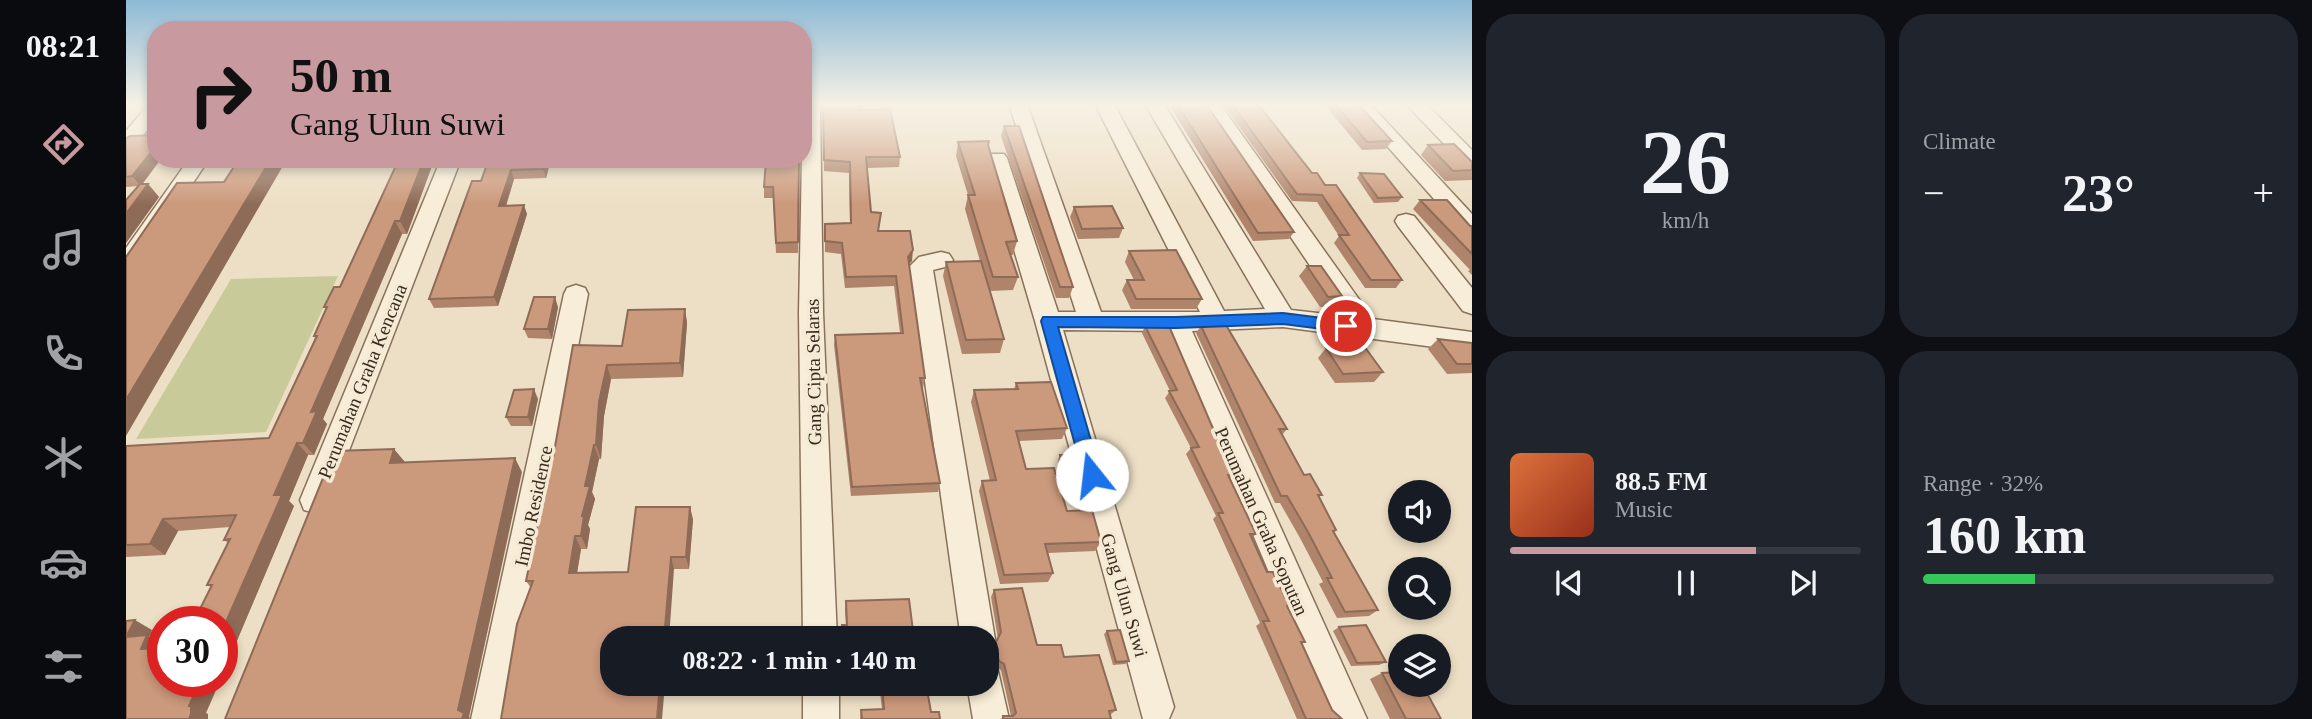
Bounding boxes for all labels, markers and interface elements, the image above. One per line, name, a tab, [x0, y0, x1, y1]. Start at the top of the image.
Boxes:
text: 08:21	[26, 28, 100, 64]
text: 50 m	[290, 48, 392, 103]
icon: right	[175, 49, 266, 140]
text: Gang Ulun Suwi	[290, 106, 505, 142]
text: 26	[1640, 112, 1731, 213]
icon: directions	[39, 120, 88, 169]
text: Climate	[1923, 129, 1996, 154]
text: 23°	[2062, 165, 2135, 222]
text: −	[1923, 172, 1944, 214]
text: +	[2253, 172, 2274, 214]
text: km/h	[1662, 208, 1709, 233]
icon: music	[39, 225, 88, 274]
street label: Perumahan Graha Kencana	[314, 280, 411, 481]
pin	[1316, 296, 1376, 356]
street label: Gang Cipta Selaras	[802, 298, 825, 446]
icon: arrive	[1327, 307, 1365, 345]
icon: phone	[39, 329, 88, 378]
street label: Perumahan Graha Soputan	[1211, 424, 1313, 619]
icon: climate	[39, 433, 88, 482]
position arrow	[1055, 438, 1129, 512]
street label: Imbo Residence	[510, 444, 557, 568]
text: 88.5 FM	[1615, 467, 1707, 496]
text: Range · 32%	[1923, 471, 2043, 496]
map controls	[1388, 480, 1451, 697]
button: sound	[1388, 480, 1451, 543]
text: Music	[1615, 497, 1673, 522]
text: 160 km	[1923, 507, 2086, 564]
street label: Gang Ulun Suwi	[1097, 531, 1152, 659]
icon: car	[39, 538, 88, 587]
button: search	[1388, 557, 1451, 620]
icon: previous	[1550, 564, 1588, 602]
icon: pause	[1667, 564, 1705, 602]
icon: next	[1784, 564, 1822, 602]
speed limit sign: 30	[147, 606, 238, 697]
button: layers	[1388, 634, 1451, 697]
icon: filters	[39, 642, 88, 691]
text: 08:22 · 1 min · 140 m	[683, 646, 917, 675]

